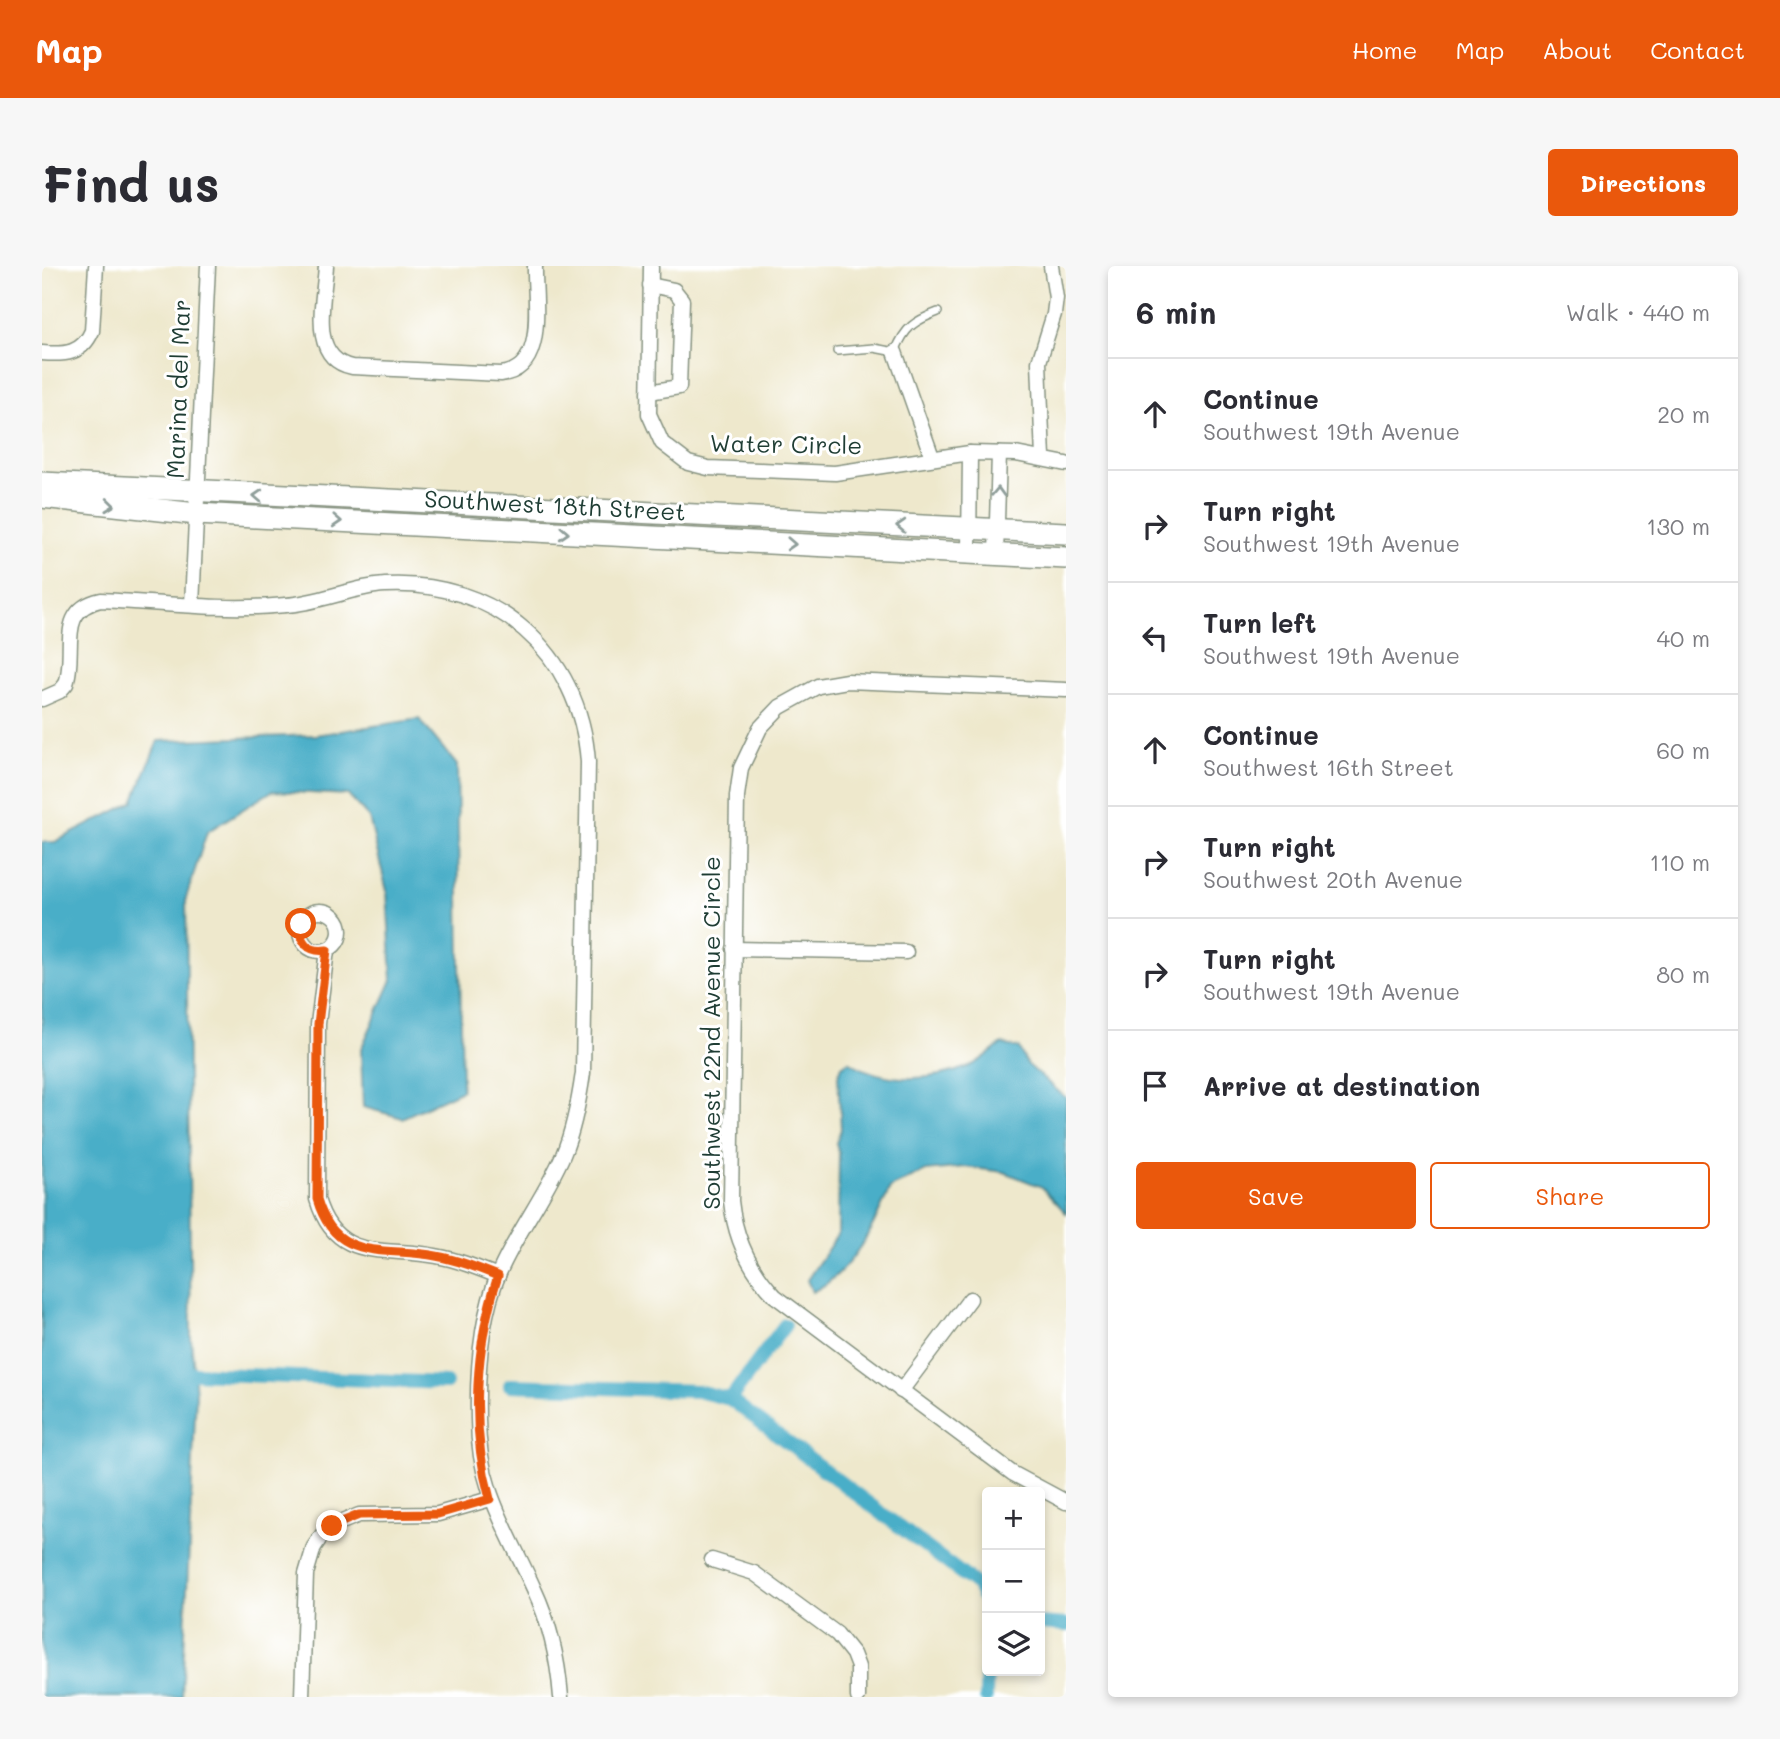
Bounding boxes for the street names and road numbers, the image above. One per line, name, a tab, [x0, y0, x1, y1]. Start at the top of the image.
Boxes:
street label: Marina del Mar	[159, 299, 196, 479]
street label: Water Circle	[709, 427, 863, 460]
street label: Southwest 18th Street	[424, 482, 687, 527]
street label: Southwest 22nd Avenue Circle	[695, 856, 726, 1210]

